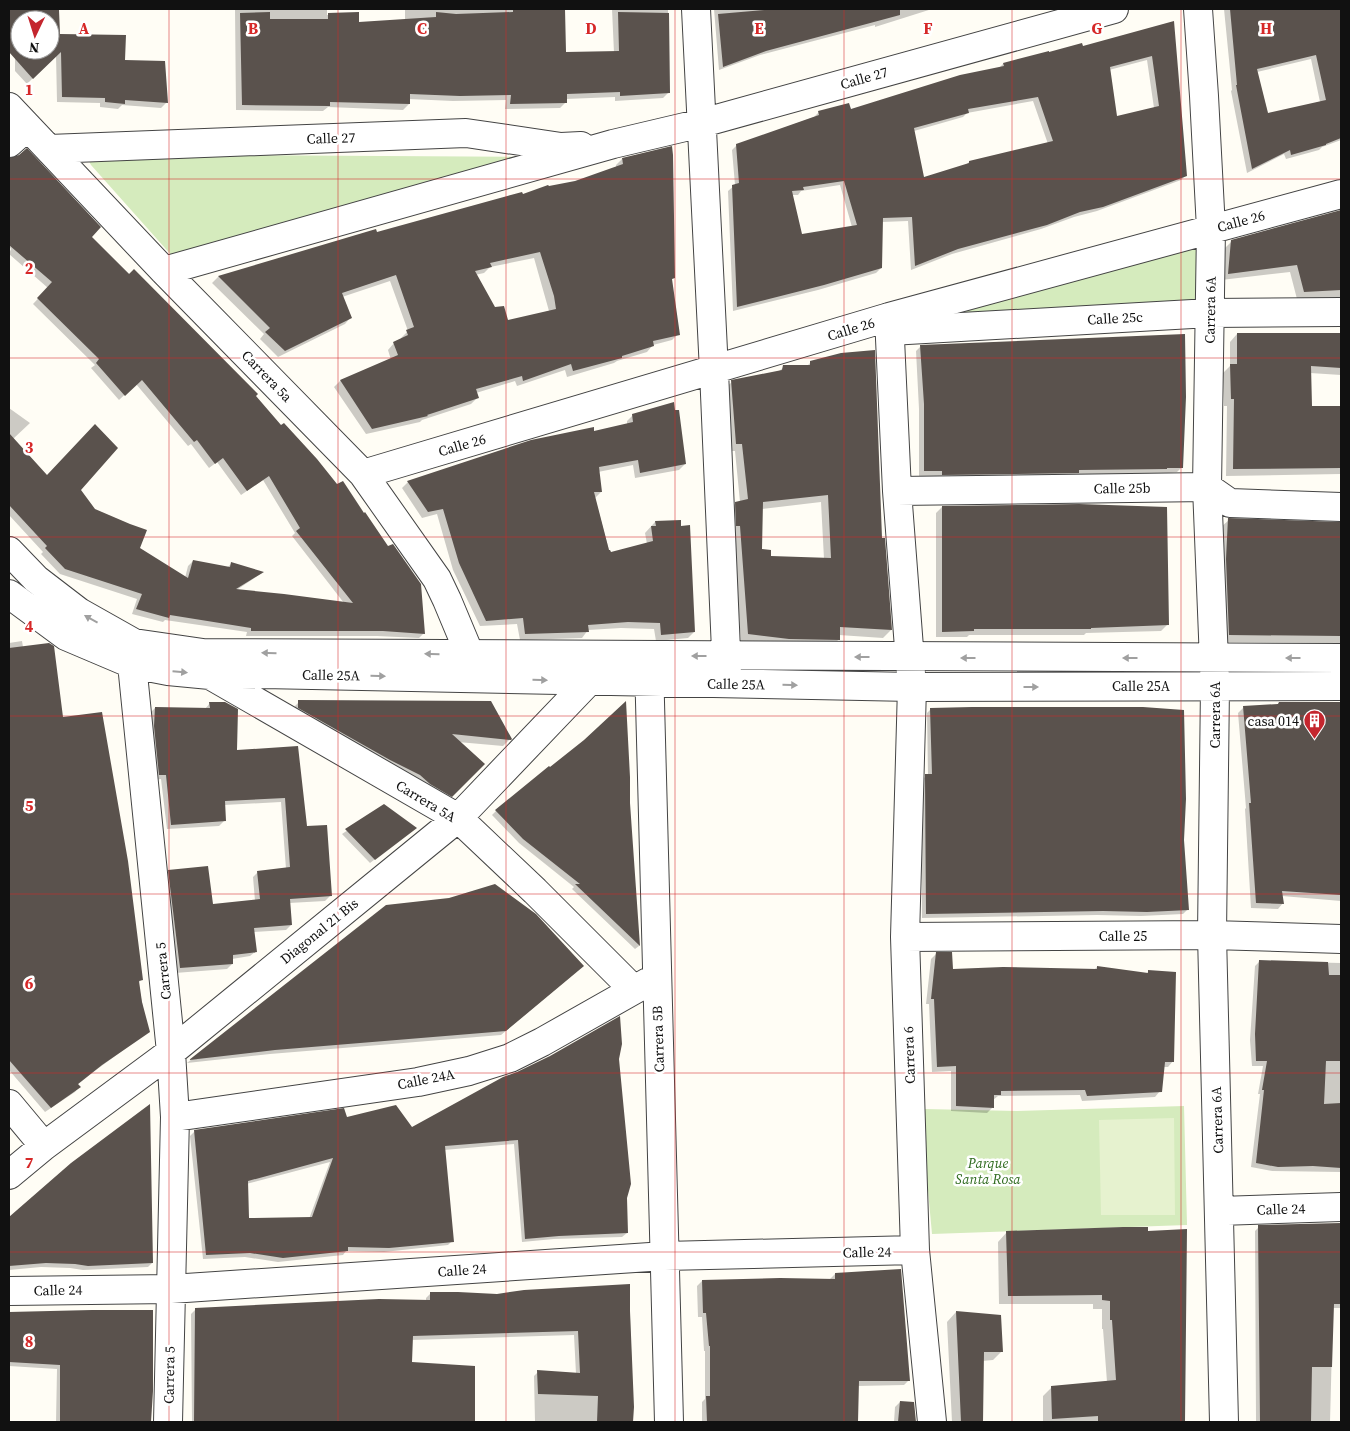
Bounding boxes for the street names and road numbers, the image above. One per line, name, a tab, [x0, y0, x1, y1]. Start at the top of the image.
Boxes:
street label: Calle 27	[838, 62, 890, 94]
street label: Calle 27	[306, 127, 356, 149]
street label: Calle 26	[1215, 205, 1267, 237]
street label: Carrera 6A	[1199, 276, 1221, 344]
street label: Calle 25c	[1087, 307, 1143, 329]
street label: Calle 26	[825, 312, 877, 346]
street label: Carrera 5a	[237, 346, 297, 407]
street label: Calle 26	[436, 429, 488, 461]
street label: Calle 25b	[1093, 478, 1151, 498]
street label: Calle 25A	[302, 664, 361, 686]
street label: Calle 25A	[707, 673, 766, 695]
street label: Calle 25A	[1112, 676, 1171, 696]
street label: Carrera 6A	[1205, 681, 1225, 749]
street label: Carrera 5A	[392, 775, 461, 827]
street label: Diagonal 21 Bis	[276, 893, 362, 969]
street label: Calle 25	[1099, 926, 1147, 946]
street label: Carrera 5	[150, 941, 176, 1001]
street label: Carrera 5B	[647, 1005, 669, 1073]
street label: Carrera 6	[898, 1026, 920, 1084]
street label: Calle 24A	[396, 1064, 457, 1094]
street label: Carrera 6A	[1206, 1085, 1228, 1154]
street label: Calle 24	[1256, 1198, 1306, 1220]
street label: Calle 24	[842, 1242, 892, 1262]
street label: Calle 24	[437, 1258, 487, 1282]
street label: Calle 24	[33, 1280, 83, 1300]
street label: Carrera 5	[158, 1346, 180, 1404]

